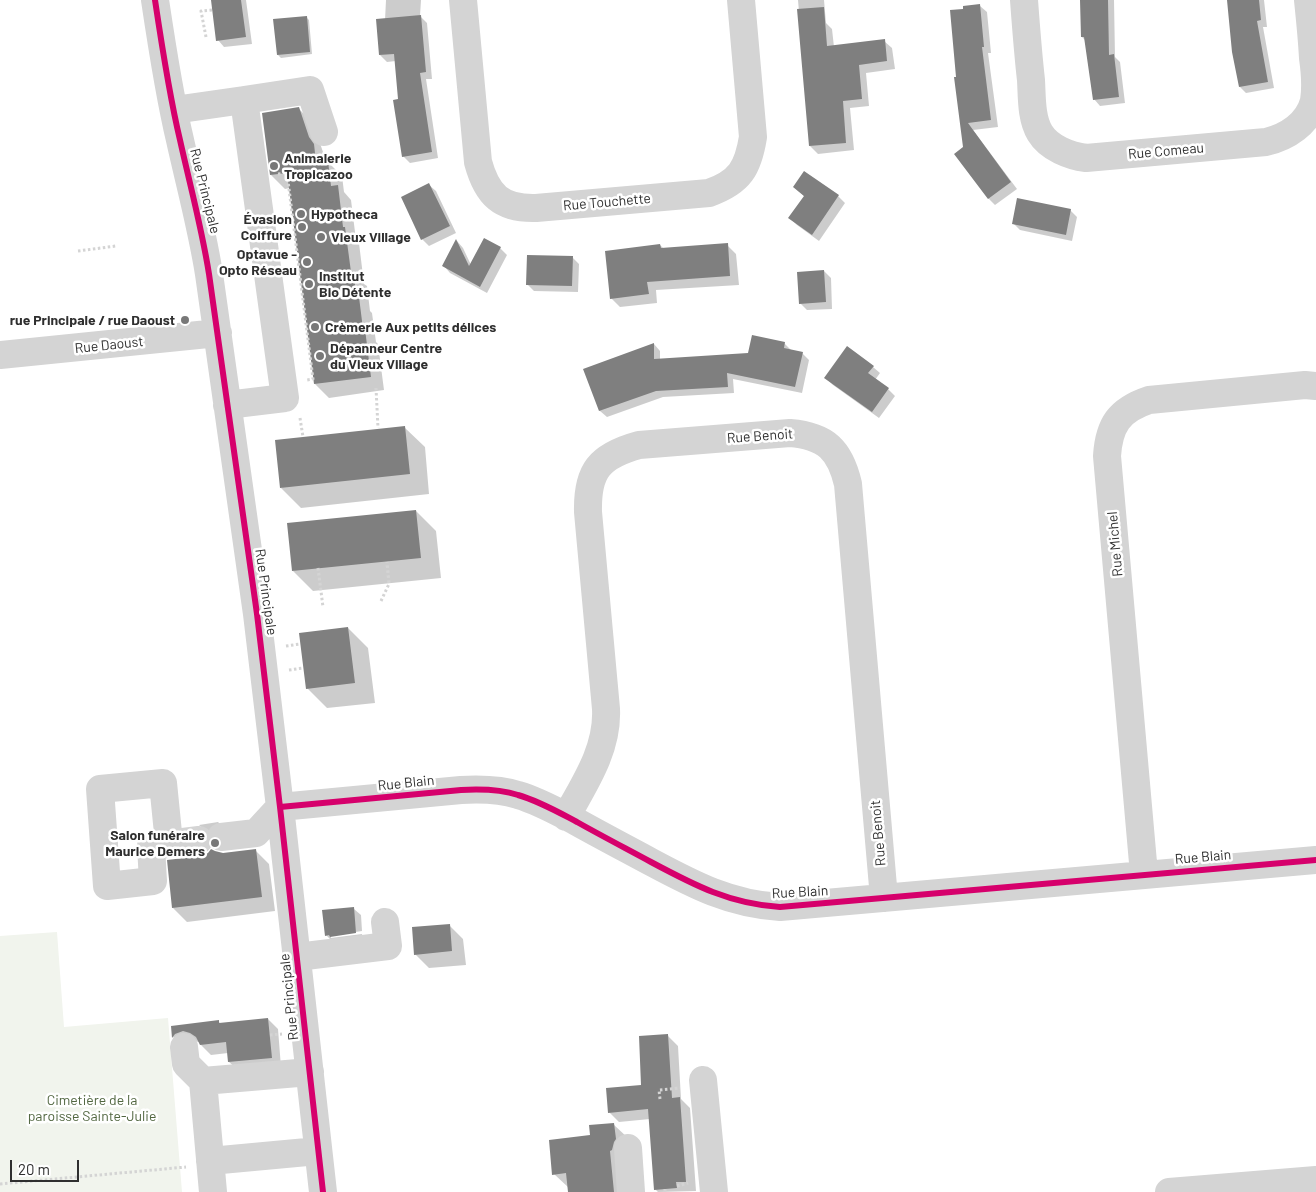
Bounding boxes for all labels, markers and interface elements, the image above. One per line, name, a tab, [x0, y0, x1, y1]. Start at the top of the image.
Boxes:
street label: Rue Comeau	[1127, 139, 1205, 163]
street label: Rue Principale	[186, 147, 224, 235]
place label: Animalerie Tropicazoo	[284, 150, 353, 182]
marker: Animalerie Tropicazoo	[268, 160, 280, 172]
street label: Rue Touchette	[562, 190, 652, 214]
place label: Hypotheca	[311, 206, 378, 222]
marker: Hypotheca	[295, 208, 307, 220]
place label: Évasion Coiffure	[241, 211, 292, 243]
marker: Évasion Coiffure	[296, 221, 308, 233]
place label: Vieux Village	[331, 229, 411, 245]
marker: Vieux Village	[315, 231, 327, 243]
place label: Optavue - Opto Réseau	[219, 246, 297, 278]
marker: Optavue - Opto Réseau	[301, 256, 313, 268]
place label: Institut Bio Détente	[319, 268, 391, 300]
marker: Institut Bio Détente	[303, 278, 315, 290]
place label: rue Principale / rue Daoust	[10, 312, 175, 328]
marker: rue Principale / rue Daoust	[179, 314, 191, 326]
place label: Crèmerie Aux petits délices	[325, 319, 496, 335]
marker: Crèmerie Aux petits délices	[309, 321, 321, 333]
street label: Rue Daoust	[74, 333, 144, 357]
place label: Dépanneur Centre du Vieux Village	[330, 340, 442, 372]
marker: Dépanneur Centre du Vieux Village	[314, 350, 326, 362]
street label: Rue Benoit	[726, 425, 794, 447]
street label: Rue Michel	[1104, 511, 1126, 577]
street label: Rue Principale	[252, 548, 280, 636]
street label: Rue Blain	[377, 772, 435, 794]
street label: Rue Benoit	[867, 799, 889, 867]
place label: Salon funéraire Maurice Demers	[105, 827, 205, 860]
marker: Salon funéraire Maurice Demers	[209, 837, 221, 849]
street label: Rue Blain	[1174, 846, 1232, 868]
street label: Rue Blain	[771, 882, 829, 902]
street label: Rue Principale	[276, 953, 302, 1041]
park label: Cimetière de la paroisse Sainte-Julie	[28, 1092, 156, 1124]
scale bar	[12, 1150, 81, 1182]
text: 20 m	[18, 1160, 50, 1178]

